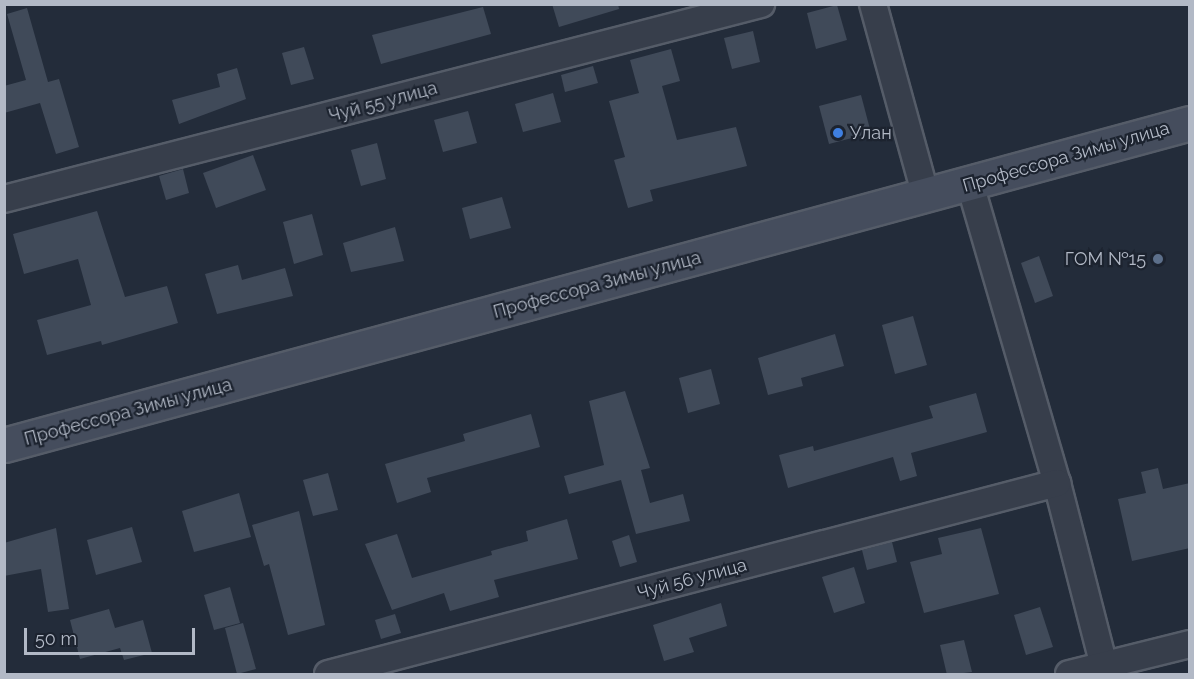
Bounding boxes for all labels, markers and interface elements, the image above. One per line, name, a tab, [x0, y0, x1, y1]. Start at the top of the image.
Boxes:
street label: Чуй 55 улица	[326, 77, 440, 127]
street label: Профессора Зимы улица	[960, 117, 1172, 197]
place label: Улан	[850, 122, 892, 144]
marker: Улан	[831, 126, 845, 140]
street label: Профессора Зимы улица	[491, 247, 703, 323]
place label: ГОМ №15	[1065, 248, 1146, 270]
marker: ГОМ №15	[1151, 252, 1165, 266]
street label: Профессора Зимы улица	[22, 374, 234, 450]
street label: Чуй 56 улица	[635, 554, 749, 604]
scale bar	[27, 616, 198, 654]
text: 50 m	[35, 628, 77, 649]

